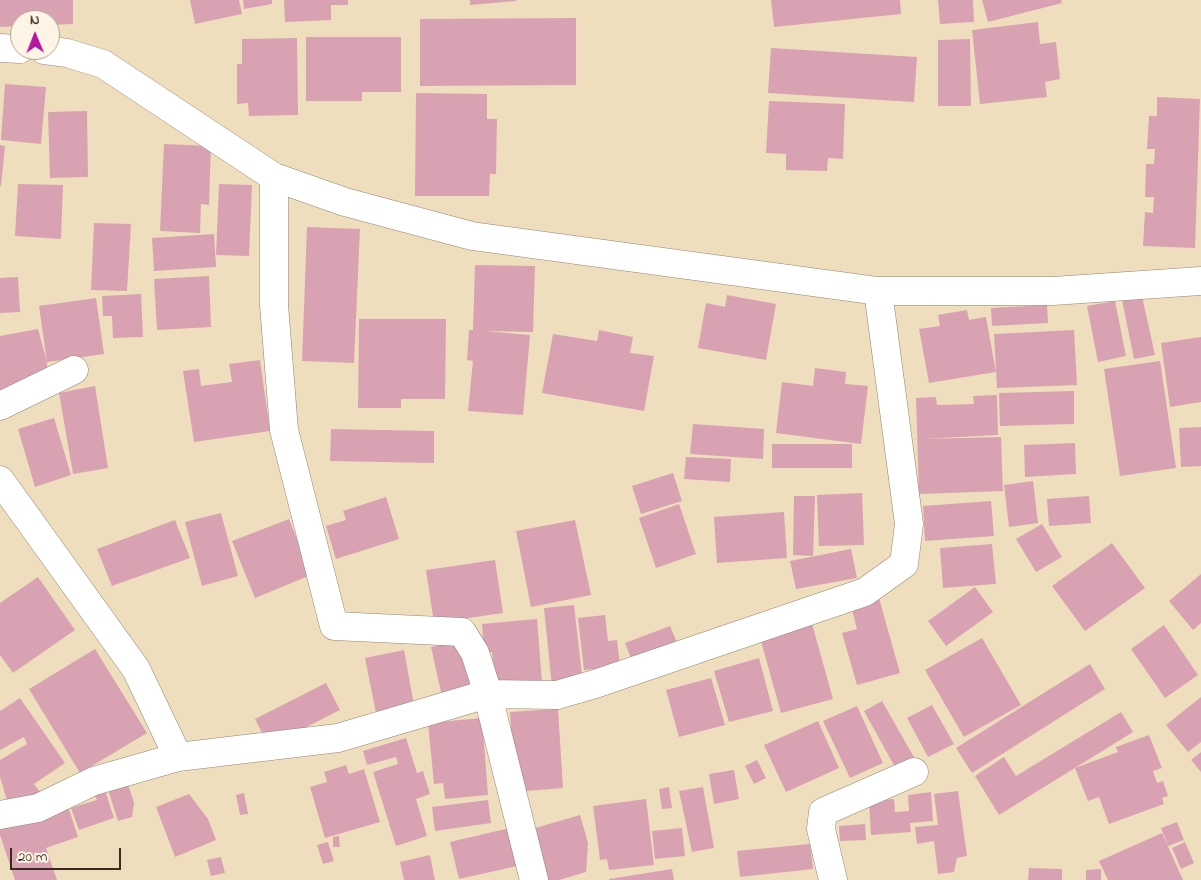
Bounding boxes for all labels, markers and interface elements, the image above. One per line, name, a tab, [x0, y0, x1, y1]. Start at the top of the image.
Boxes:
north arrow	[10, 10, 60, 60]
text: N	[30, 10, 40, 31]
scale bar	[12, 838, 124, 870]
text: 20 m	[18, 846, 47, 868]

